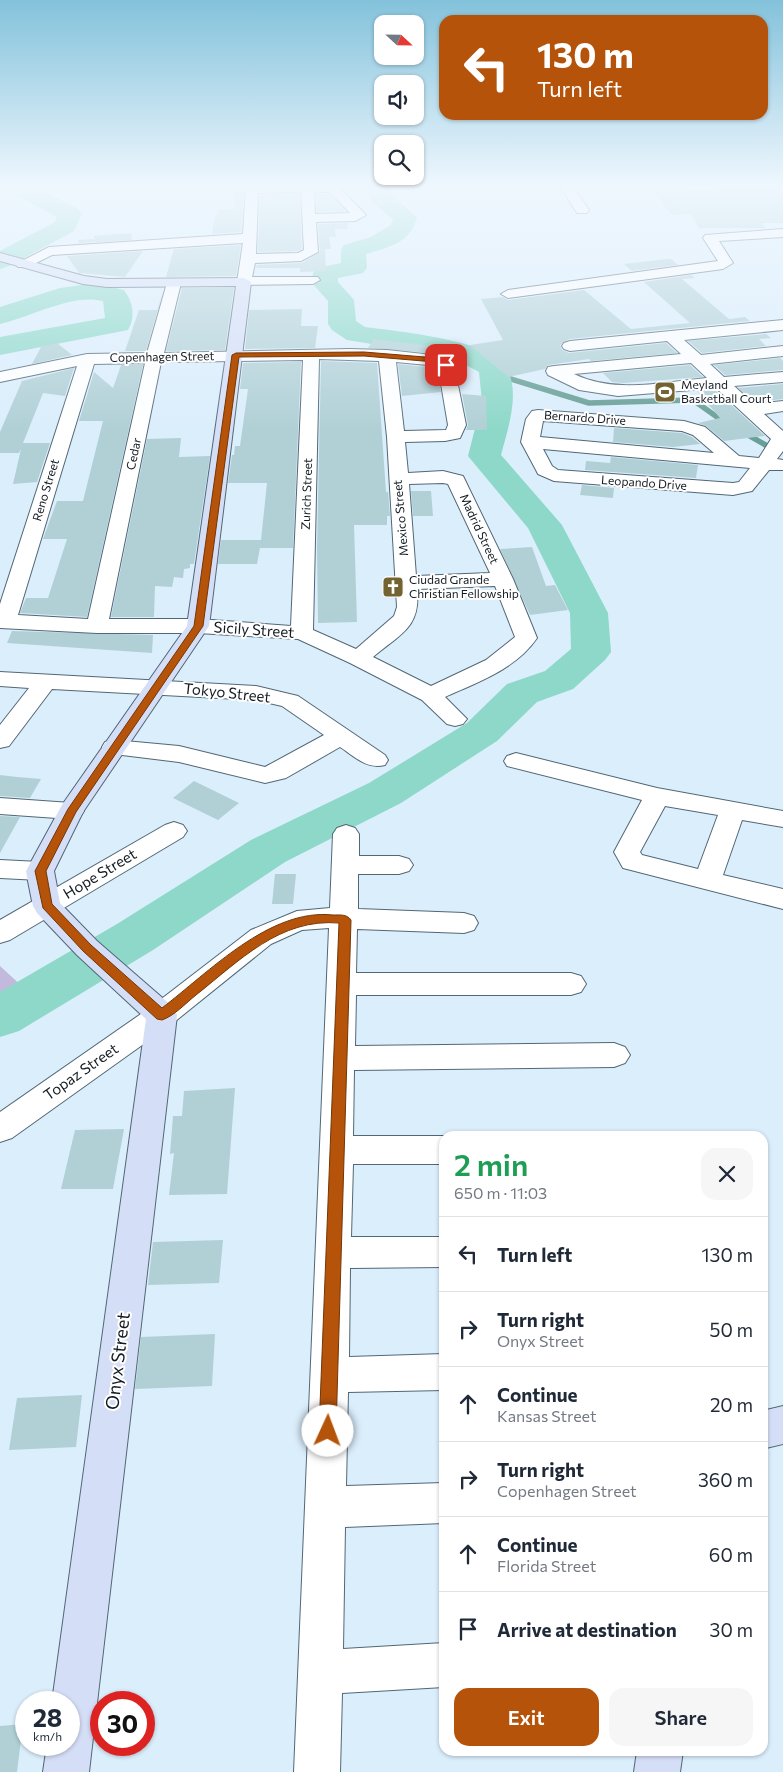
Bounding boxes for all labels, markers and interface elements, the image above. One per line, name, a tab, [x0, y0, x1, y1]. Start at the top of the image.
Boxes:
north arrow	[374, 15, 424, 65]
map controls	[374, 15, 424, 185]
text: 130 m	[537, 32, 634, 75]
icon: left	[454, 35, 519, 100]
button: sound	[374, 75, 424, 125]
text: Turn left	[537, 75, 622, 102]
button: search	[374, 135, 424, 185]
pin	[425, 344, 467, 386]
street label: Copenhagen Street	[110, 348, 215, 364]
icon: arrive	[432, 351, 460, 379]
place label: Meyland Basketball Court	[681, 377, 772, 405]
sports icon: Meyland Basketball Court	[653, 380, 677, 404]
street label: Bernardo Drive	[544, 407, 626, 427]
street label: Cedar	[123, 436, 143, 471]
street label: Reno Street	[29, 457, 61, 522]
street label: Zurich Street	[298, 458, 314, 530]
street label: Leopando Drive	[601, 472, 687, 492]
street label: Mexico Street	[390, 479, 410, 557]
street label: Madrid Street	[458, 491, 502, 566]
place label: Ciudad Grande Christian Fellowship	[409, 572, 519, 600]
church icon: Ciudad Grande Christian Fellowship	[381, 575, 405, 599]
street label: Sicily Street	[213, 617, 295, 641]
street label: Tokyo Street	[183, 678, 271, 706]
street label: Hope Street	[60, 844, 139, 902]
street label: Topaz Street	[40, 1039, 121, 1103]
text: 2 min	[454, 1145, 528, 1182]
button: close	[701, 1148, 753, 1200]
text: 650 m · 11:03	[454, 1183, 547, 1202]
icon: left	[454, 1240, 482, 1268]
text: Turn left	[497, 1243, 572, 1266]
text: 130 m	[701, 1243, 753, 1266]
text: Turn right	[497, 1308, 584, 1331]
street label: Onyx Street	[100, 1311, 134, 1411]
icon: right	[454, 1315, 482, 1343]
text: 50 m	[709, 1318, 753, 1341]
text: Onyx Street	[497, 1331, 584, 1350]
text: Continue	[497, 1383, 577, 1406]
icon: ahead	[454, 1390, 482, 1418]
text: 20 m	[710, 1393, 753, 1416]
position arrow	[301, 1404, 353, 1456]
text: Kansas Street	[497, 1406, 597, 1425]
text: Turn right	[497, 1458, 584, 1481]
icon: right	[454, 1465, 482, 1493]
text: 360 m	[698, 1468, 753, 1491]
text: Copenhagen Street	[497, 1481, 637, 1500]
text: Continue	[497, 1533, 577, 1556]
icon: ahead	[454, 1540, 482, 1568]
text: 60 m	[709, 1543, 753, 1566]
text: Florida Street	[497, 1556, 596, 1575]
icon: arrive	[454, 1615, 482, 1643]
text: Arrive at destination	[497, 1618, 677, 1641]
text: 30 m	[710, 1618, 753, 1641]
button: Exit	[454, 1688, 599, 1746]
button: Share	[609, 1688, 753, 1746]
speed limit sign: 30	[90, 1691, 155, 1756]
text: 28	[33, 1702, 62, 1732]
text: km/h	[33, 1729, 62, 1743]

